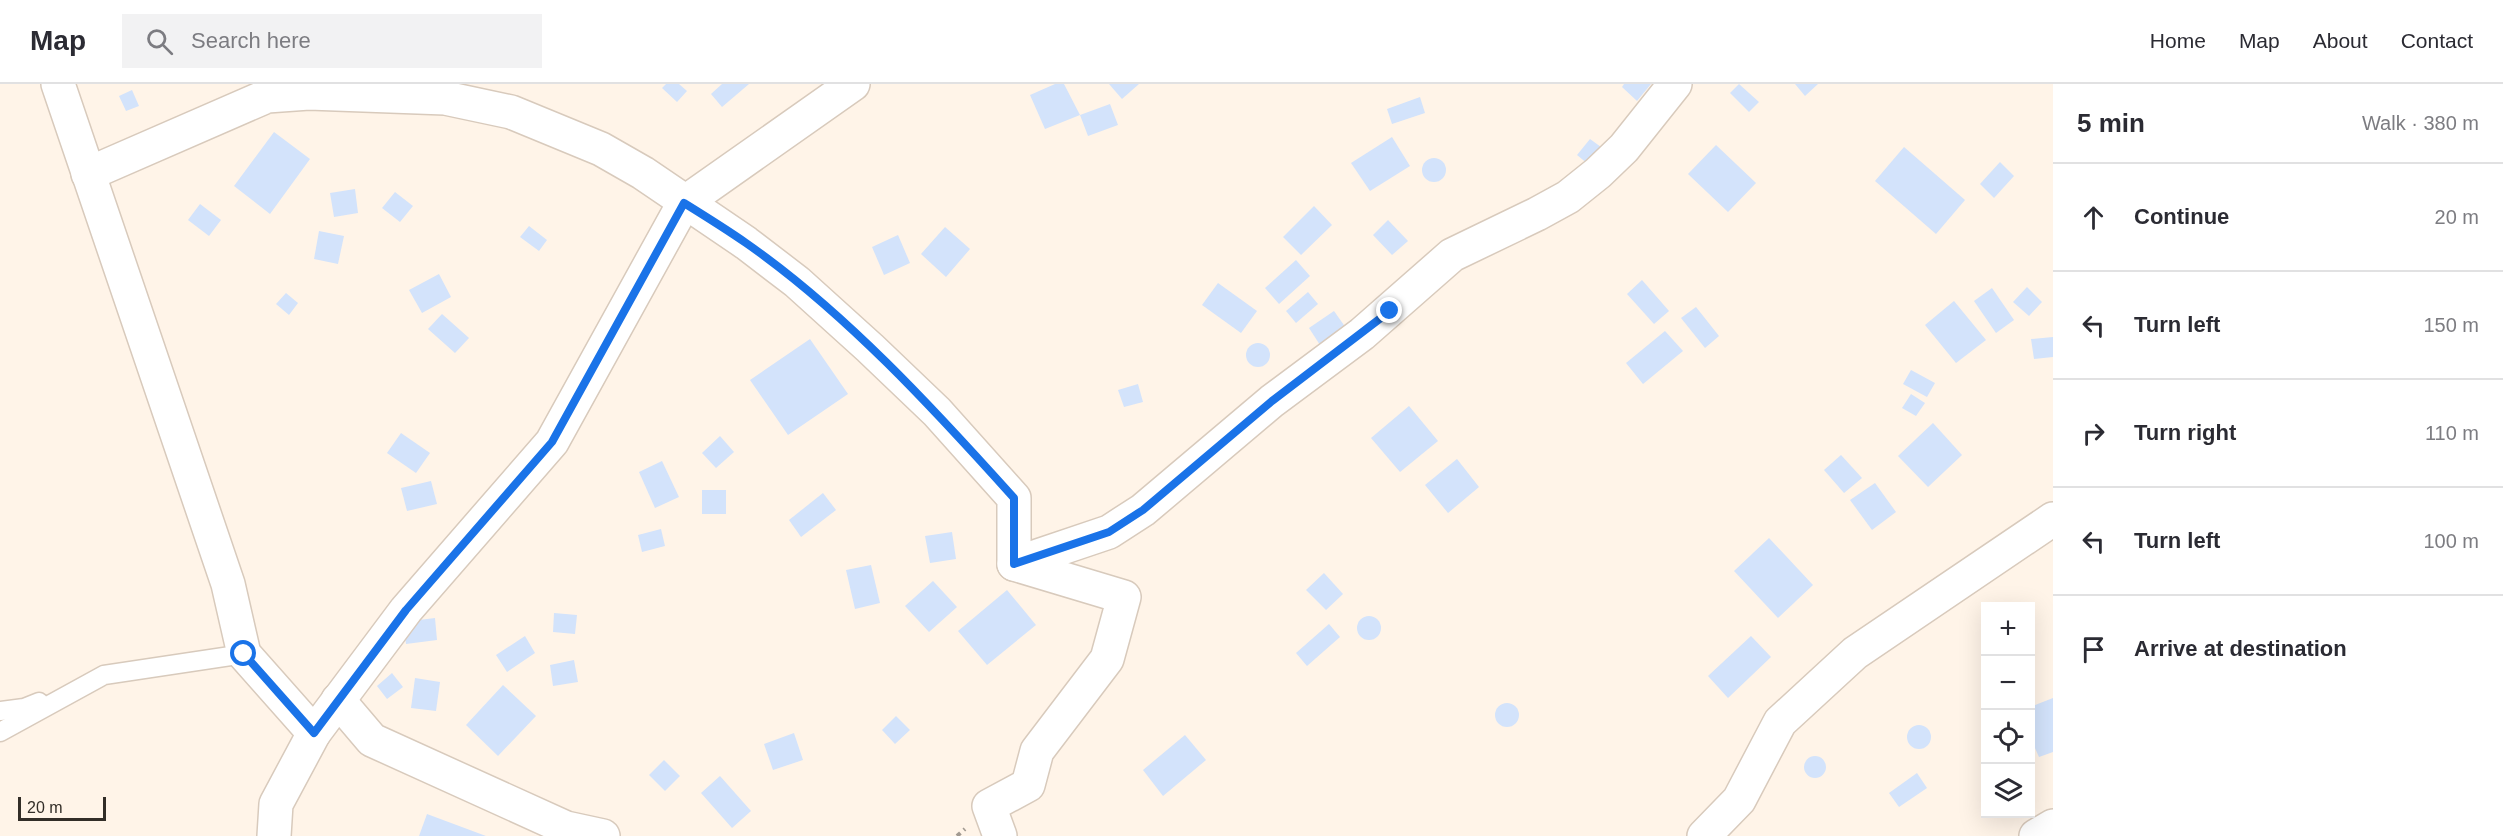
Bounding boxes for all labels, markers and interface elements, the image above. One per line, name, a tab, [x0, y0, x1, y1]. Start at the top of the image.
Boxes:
search box	[122, 14, 542, 68]
text: Map	[30, 25, 86, 56]
icon: search	[143, 25, 176, 58]
text: Search here	[191, 28, 311, 53]
text: Home	[2150, 29, 2206, 52]
text: Map	[2239, 29, 2280, 52]
text: About	[2313, 29, 2368, 52]
text: Contact	[2401, 29, 2473, 52]
text: 5 min	[2077, 108, 2145, 138]
text: Walk · 380 m	[2362, 112, 2479, 134]
icon: ahead	[2077, 201, 2110, 234]
text: Continue	[2134, 204, 2229, 229]
text: 20 m	[2435, 206, 2479, 228]
route end	[1376, 297, 1402, 323]
icon: left	[2077, 309, 2110, 342]
text: Turn left	[2134, 312, 2220, 337]
text: 150 m	[2423, 314, 2479, 336]
icon: right	[2077, 417, 2110, 450]
text: Turn right	[2134, 420, 2236, 445]
text: 110 m	[2425, 422, 2479, 444]
icon: left	[2077, 525, 2110, 558]
text: Turn left	[2134, 528, 2220, 553]
text: 100 m	[2423, 530, 2479, 552]
map controls	[1981, 602, 2035, 818]
button: +	[1981, 602, 2035, 656]
icon: arrive	[2077, 633, 2110, 666]
text: Arrive at destination	[2134, 636, 2347, 661]
route start	[230, 640, 256, 666]
button: −	[1981, 656, 2035, 710]
button: locate	[1981, 710, 2035, 764]
button: layers	[1981, 764, 2035, 818]
scale bar	[18, 794, 106, 822]
text: 20 m	[27, 799, 63, 816]

